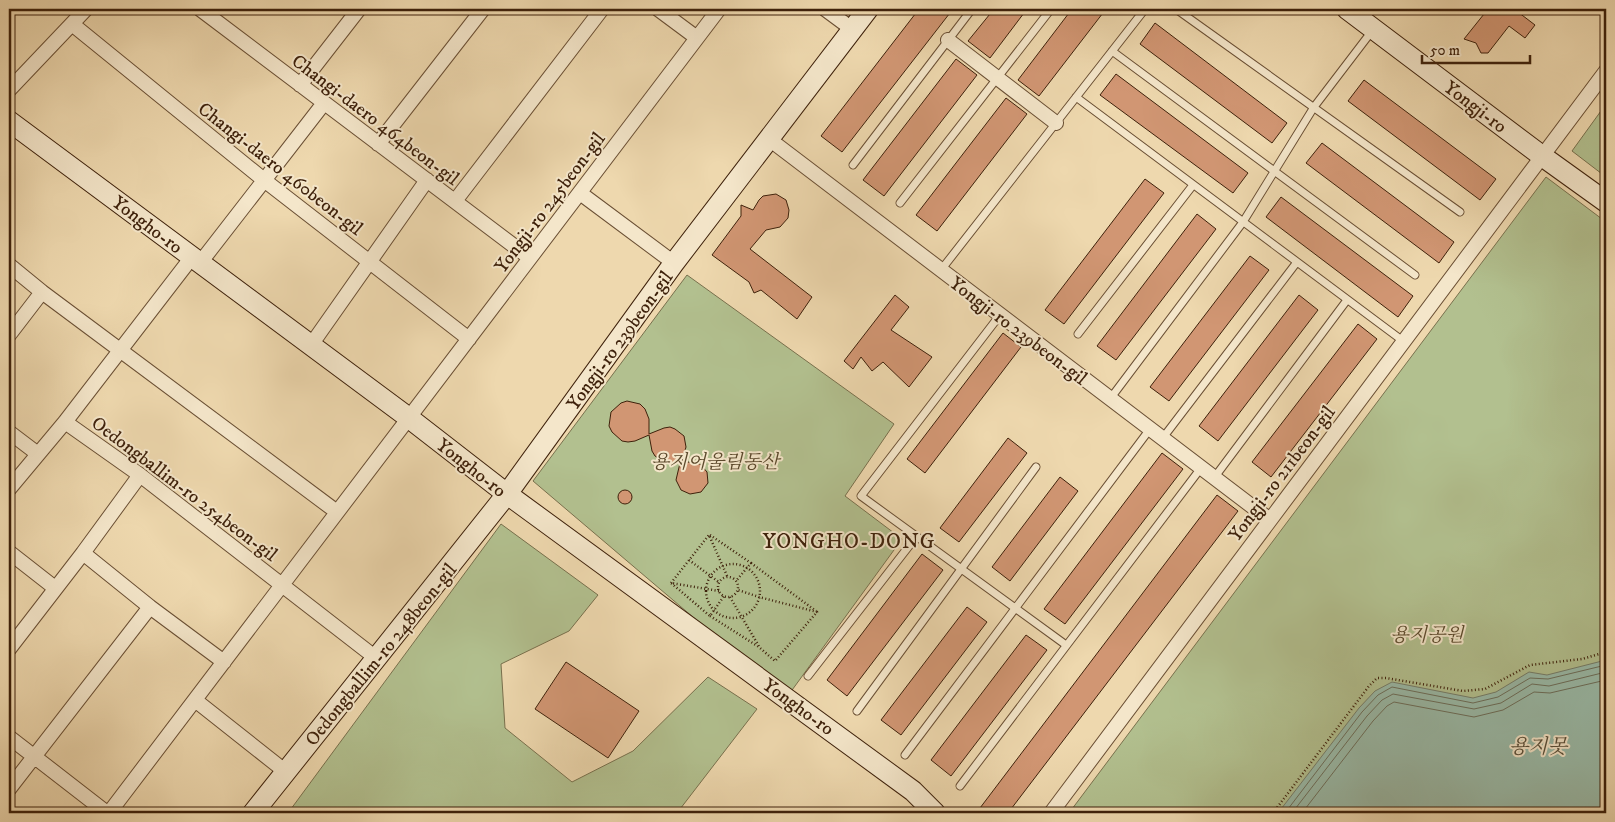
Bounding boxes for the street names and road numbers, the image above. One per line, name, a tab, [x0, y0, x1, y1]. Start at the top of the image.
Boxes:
street label: Changi-daero 464beon-gil	[287, 50, 464, 191]
street label: Yongji-ro	[1439, 76, 1511, 138]
street label: Changi-daero 460beon-gil	[193, 98, 367, 241]
street label: Yongji-ro 245beon-gil	[490, 128, 611, 278]
street label: Yongho-ro	[107, 191, 187, 259]
street label: Yongji-ro 239beon-gil	[562, 267, 679, 415]
street label: Yongji-ro 239beon-gil	[945, 272, 1092, 391]
street label: Yongji-ro 211beon-gil	[1224, 401, 1341, 546]
street label: Oedongballim-ro 254beon-gil	[87, 412, 282, 567]
street label: Yongho-ro	[432, 434, 511, 503]
street label: Oedongballim-ro 248beon-gil	[300, 559, 462, 751]
street label: Yongho-ro	[758, 674, 838, 741]

